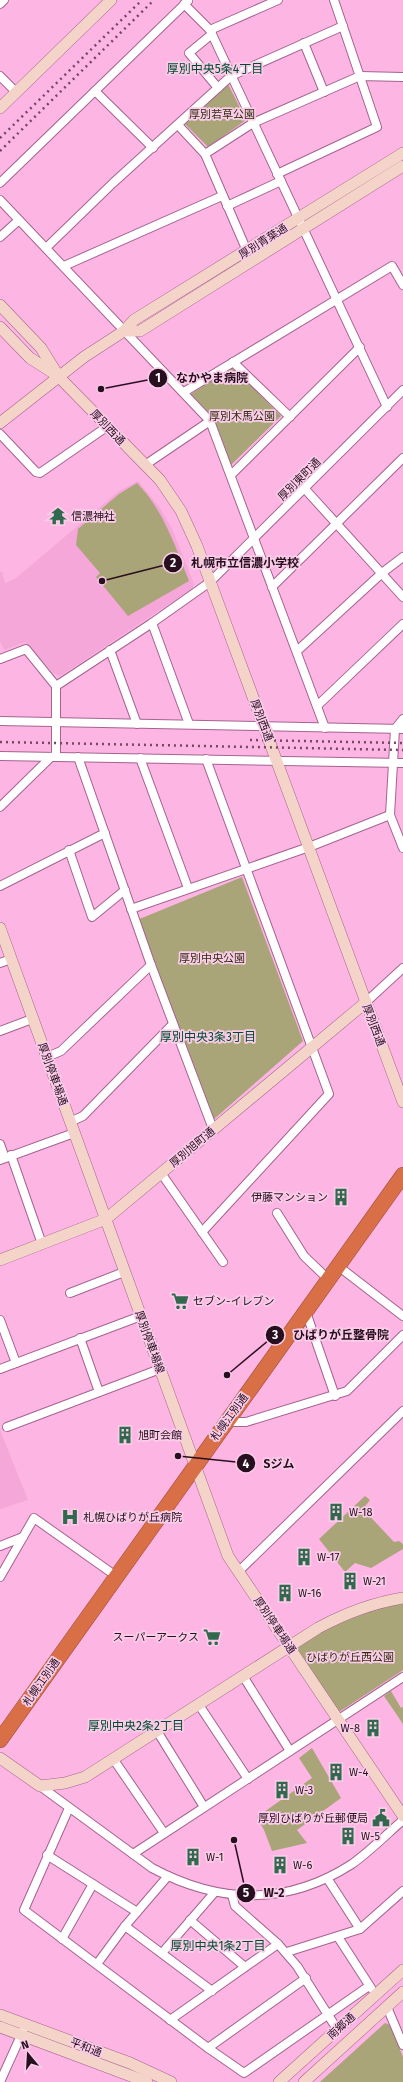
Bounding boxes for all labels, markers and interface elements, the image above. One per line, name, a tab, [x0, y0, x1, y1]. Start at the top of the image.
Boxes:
district label: 厚別中央5条4丁目	[167, 62, 263, 76]
park label: 厚別若草公園	[189, 108, 255, 121]
street label: 厚別青葉通	[236, 221, 290, 262]
callout: なかやま病院	[148, 366, 256, 390]
text: 1	[155, 371, 161, 385]
text: なかやま病院	[176, 371, 248, 385]
street label: 厚別西通	[88, 407, 128, 448]
park label: 厚別木馬公園	[209, 410, 275, 423]
street label: 厚別東町通	[275, 455, 323, 503]
temple icon: 信濃神社	[48, 506, 68, 526]
place label: 信濃神社	[71, 510, 115, 523]
callout: 札幌市立信濃小学校	[163, 551, 307, 575]
text: 2	[170, 556, 176, 570]
text: 札幌市立信濃小学校	[191, 556, 299, 570]
street label: 厚別西通	[248, 697, 275, 743]
park label: 厚別中央公園	[179, 952, 245, 965]
street label: 厚別西通	[360, 1002, 387, 1048]
district label: 厚別中央3条3丁目	[160, 1030, 256, 1044]
street label: 厚別停車場通	[35, 1041, 70, 1107]
street label: 厚別旭町通	[167, 1125, 218, 1170]
building icon: 伊藤マンション	[331, 1187, 351, 1207]
place label: 伊藤マンション	[251, 1191, 328, 1204]
supermarket icon: セブン-イレブン	[170, 1291, 190, 1311]
place label: セブン-イレブン	[193, 1295, 274, 1308]
street label: 厚別停車場線	[132, 1309, 167, 1375]
callout: ひばりが丘整骨院	[265, 1323, 397, 1347]
text: 3	[271, 1328, 278, 1342]
text: ひばりが丘整骨院	[293, 1328, 389, 1342]
street label: 札幌江別通	[208, 1391, 251, 1443]
building icon: 旭町会館	[115, 1425, 135, 1445]
place label: 旭町会館	[138, 1429, 182, 1442]
callout: Sジム	[236, 1451, 302, 1475]
text: 4	[243, 1457, 250, 1471]
text: Sジム	[264, 1457, 294, 1471]
building icon: W-18	[326, 1502, 346, 1522]
place label: W-18	[349, 1506, 373, 1519]
hospital icon: 札幌ひばりが丘病院	[60, 1507, 80, 1527]
place label: 札幌ひばりが丘病院	[83, 1511, 182, 1524]
building icon: W-17	[294, 1547, 314, 1567]
place label: W-17	[317, 1551, 340, 1564]
building icon: W-21	[340, 1571, 360, 1591]
place label: W-21	[363, 1575, 386, 1588]
building icon: W-16	[275, 1583, 295, 1603]
place label: W-16	[298, 1587, 322, 1600]
street label: 厚別停車場通	[251, 1594, 298, 1656]
supermarket icon: スーパーアークス	[202, 1627, 222, 1647]
place label: スーパーアークス	[113, 1631, 199, 1644]
park label: ひばりが丘西公園	[306, 1651, 394, 1664]
street label: 札幌江別通	[20, 1656, 63, 1709]
building icon: W-8	[363, 1718, 383, 1738]
district label: 厚別中央2条2丁目	[88, 1719, 184, 1733]
place label: W-8	[340, 1722, 360, 1735]
building icon: W-4	[326, 1762, 346, 1782]
place label: W-4	[349, 1766, 368, 1779]
building icon: W-3	[272, 1780, 292, 1800]
place label: W-3	[295, 1784, 313, 1797]
public building icon: 厚別ひばりが丘郵便局	[371, 1808, 391, 1828]
place label: 厚別ひばりが丘郵便局	[258, 1812, 368, 1825]
building icon: W-5	[338, 1826, 358, 1846]
place label: W-5	[361, 1830, 380, 1843]
building icon: W-1	[183, 1847, 203, 1867]
place label: W-1	[206, 1851, 224, 1864]
building icon: W-6	[270, 1855, 290, 1875]
place label: W-6	[293, 1859, 313, 1872]
callout: W-2	[236, 1881, 293, 1905]
text: 5	[243, 1886, 250, 1900]
text: W-2	[264, 1886, 284, 1900]
district label: 厚別中央1条2丁目	[170, 1939, 266, 1953]
street label: 南郷通	[325, 2011, 358, 2042]
north arrow	[8, 2034, 48, 2074]
street label: 平和通	[68, 2035, 104, 2059]
text: N	[20, 2038, 31, 2052]

